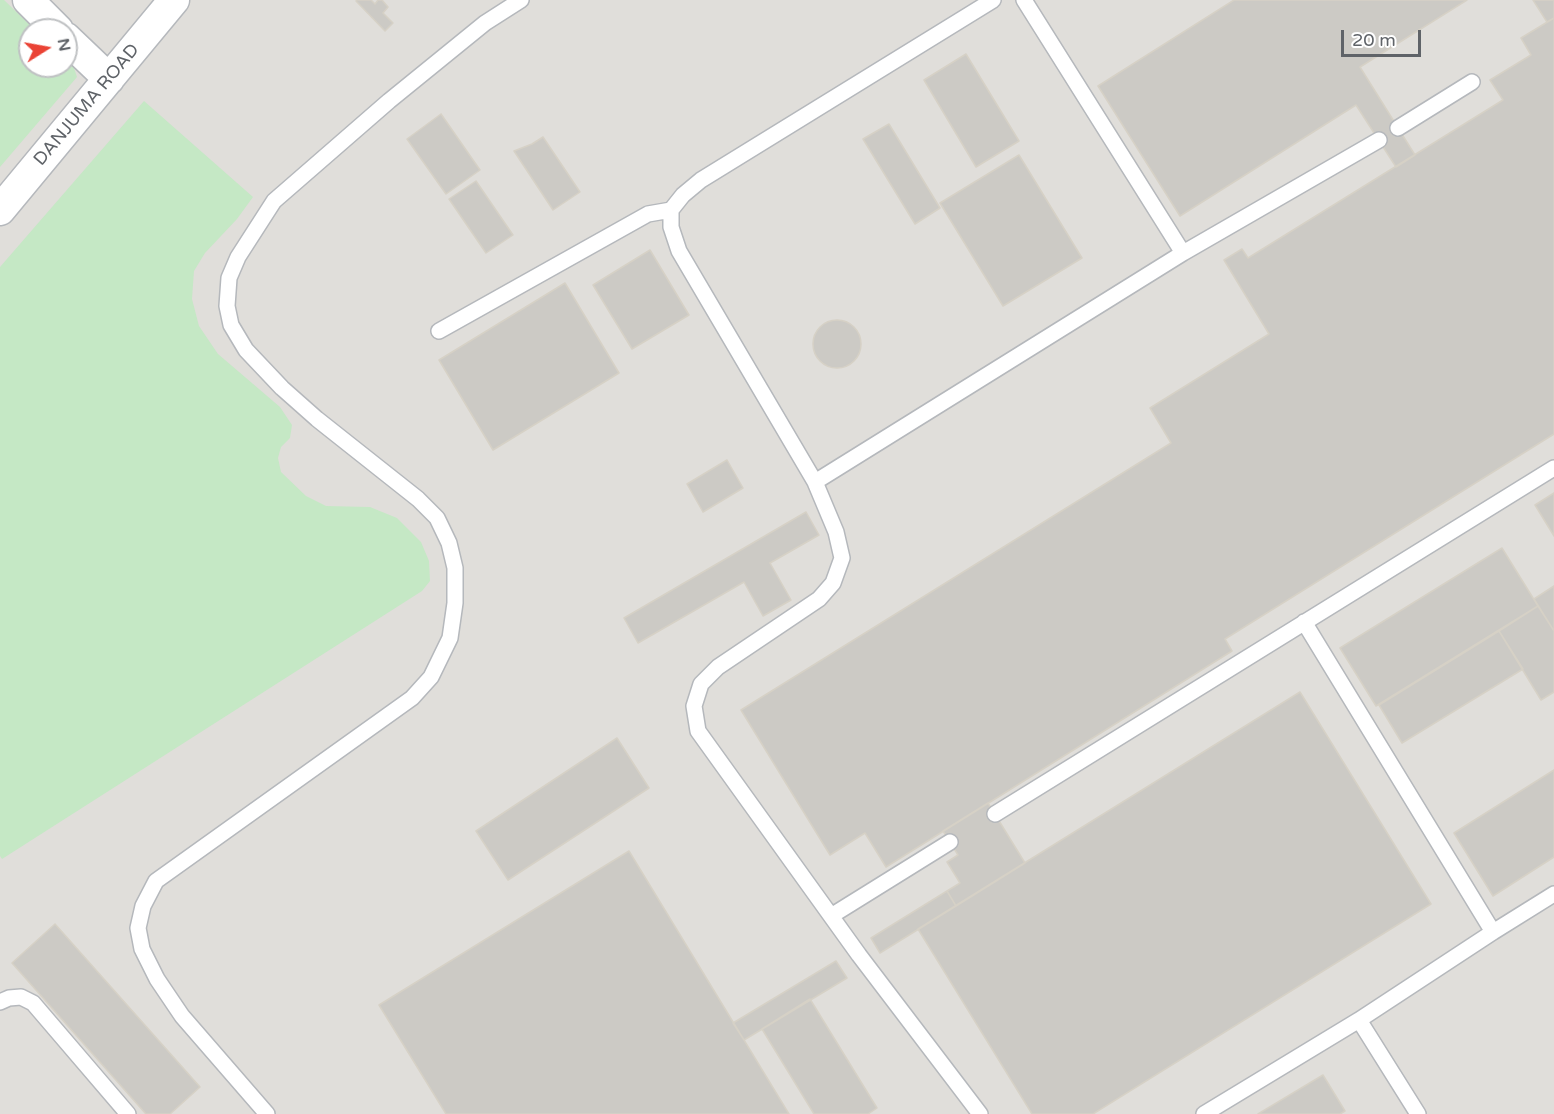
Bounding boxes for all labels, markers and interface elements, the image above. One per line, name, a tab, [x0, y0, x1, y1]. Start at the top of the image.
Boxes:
north arrow	[18, 18, 78, 78]
scale bar	[1344, 18, 1424, 56]
text: 20 m	[1352, 29, 1396, 51]
street label: DANJUMA ROAD	[30, 40, 144, 170]

